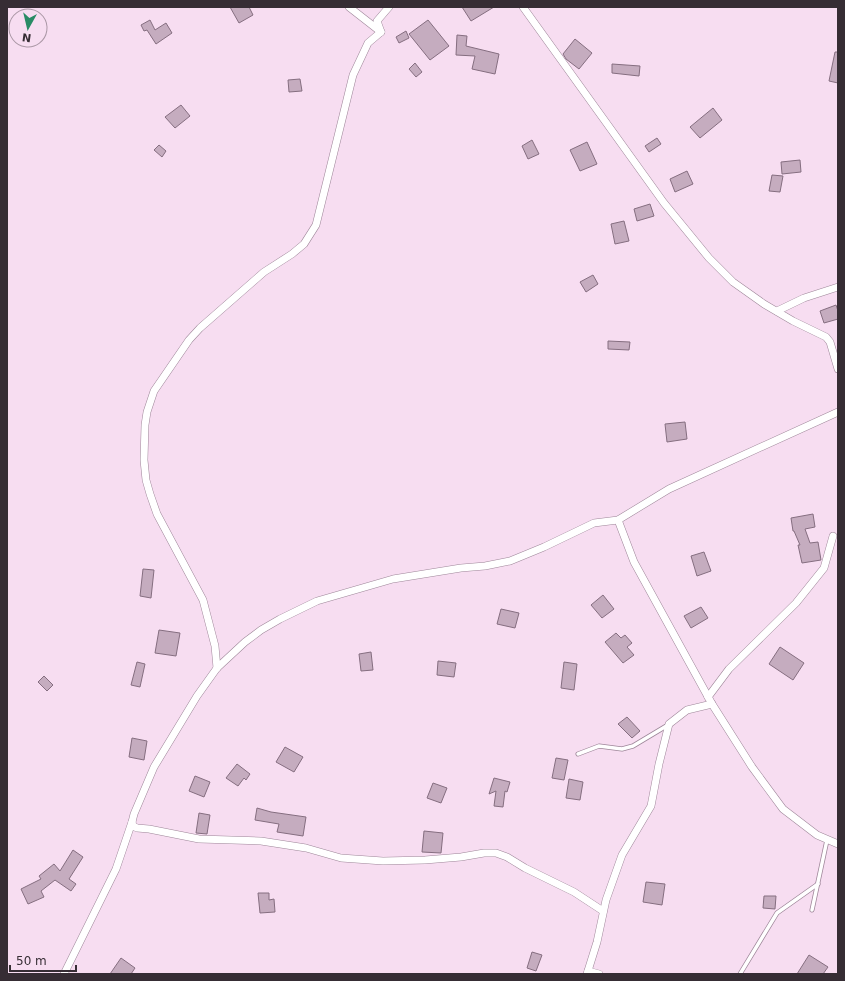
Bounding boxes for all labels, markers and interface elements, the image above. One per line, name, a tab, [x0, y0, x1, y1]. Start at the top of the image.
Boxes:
north arrow	[8, 8, 48, 48]
text: N	[21, 30, 32, 44]
scale bar	[10, 947, 76, 973]
text: 50 m	[16, 954, 47, 968]

